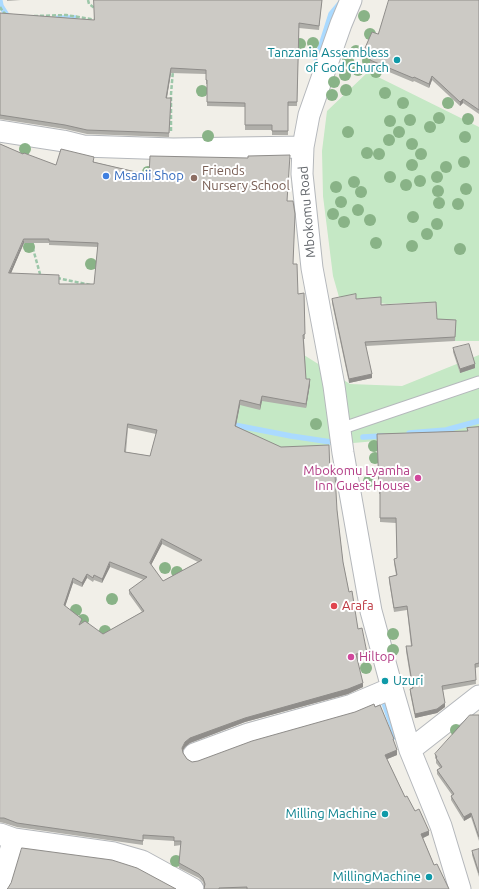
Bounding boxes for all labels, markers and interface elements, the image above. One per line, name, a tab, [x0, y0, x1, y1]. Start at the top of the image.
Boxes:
place label: Tanzania Assembless of God Church	[268, 45, 389, 76]
marker: Tanzania Assembless of God Church	[392, 55, 402, 65]
place label: Friends Nursery School	[202, 163, 290, 194]
street label: Mbokomu Road	[295, 165, 319, 259]
place label: Msanii Shop	[114, 168, 184, 184]
marker: Msanii Shop	[101, 171, 111, 181]
marker: Friends Nursery School	[189, 173, 199, 183]
place label: Mbokomu Lyamha Inn Guest House	[303, 463, 410, 494]
marker: Mbokomu Lyamha Inn Guest House	[413, 473, 423, 483]
place label: Arafa	[342, 598, 374, 614]
marker: Arafa	[329, 601, 339, 611]
place label: Hiltop	[359, 649, 395, 665]
marker: Hiltop	[346, 652, 356, 662]
place label: Uzuri	[393, 673, 423, 689]
marker: Uzuri	[380, 676, 390, 686]
place label: Milling Machine	[285, 806, 377, 822]
marker: Milling Machine	[380, 809, 390, 819]
place label: MillingMachine	[332, 869, 421, 885]
marker: MillingMachine	[424, 872, 434, 882]

